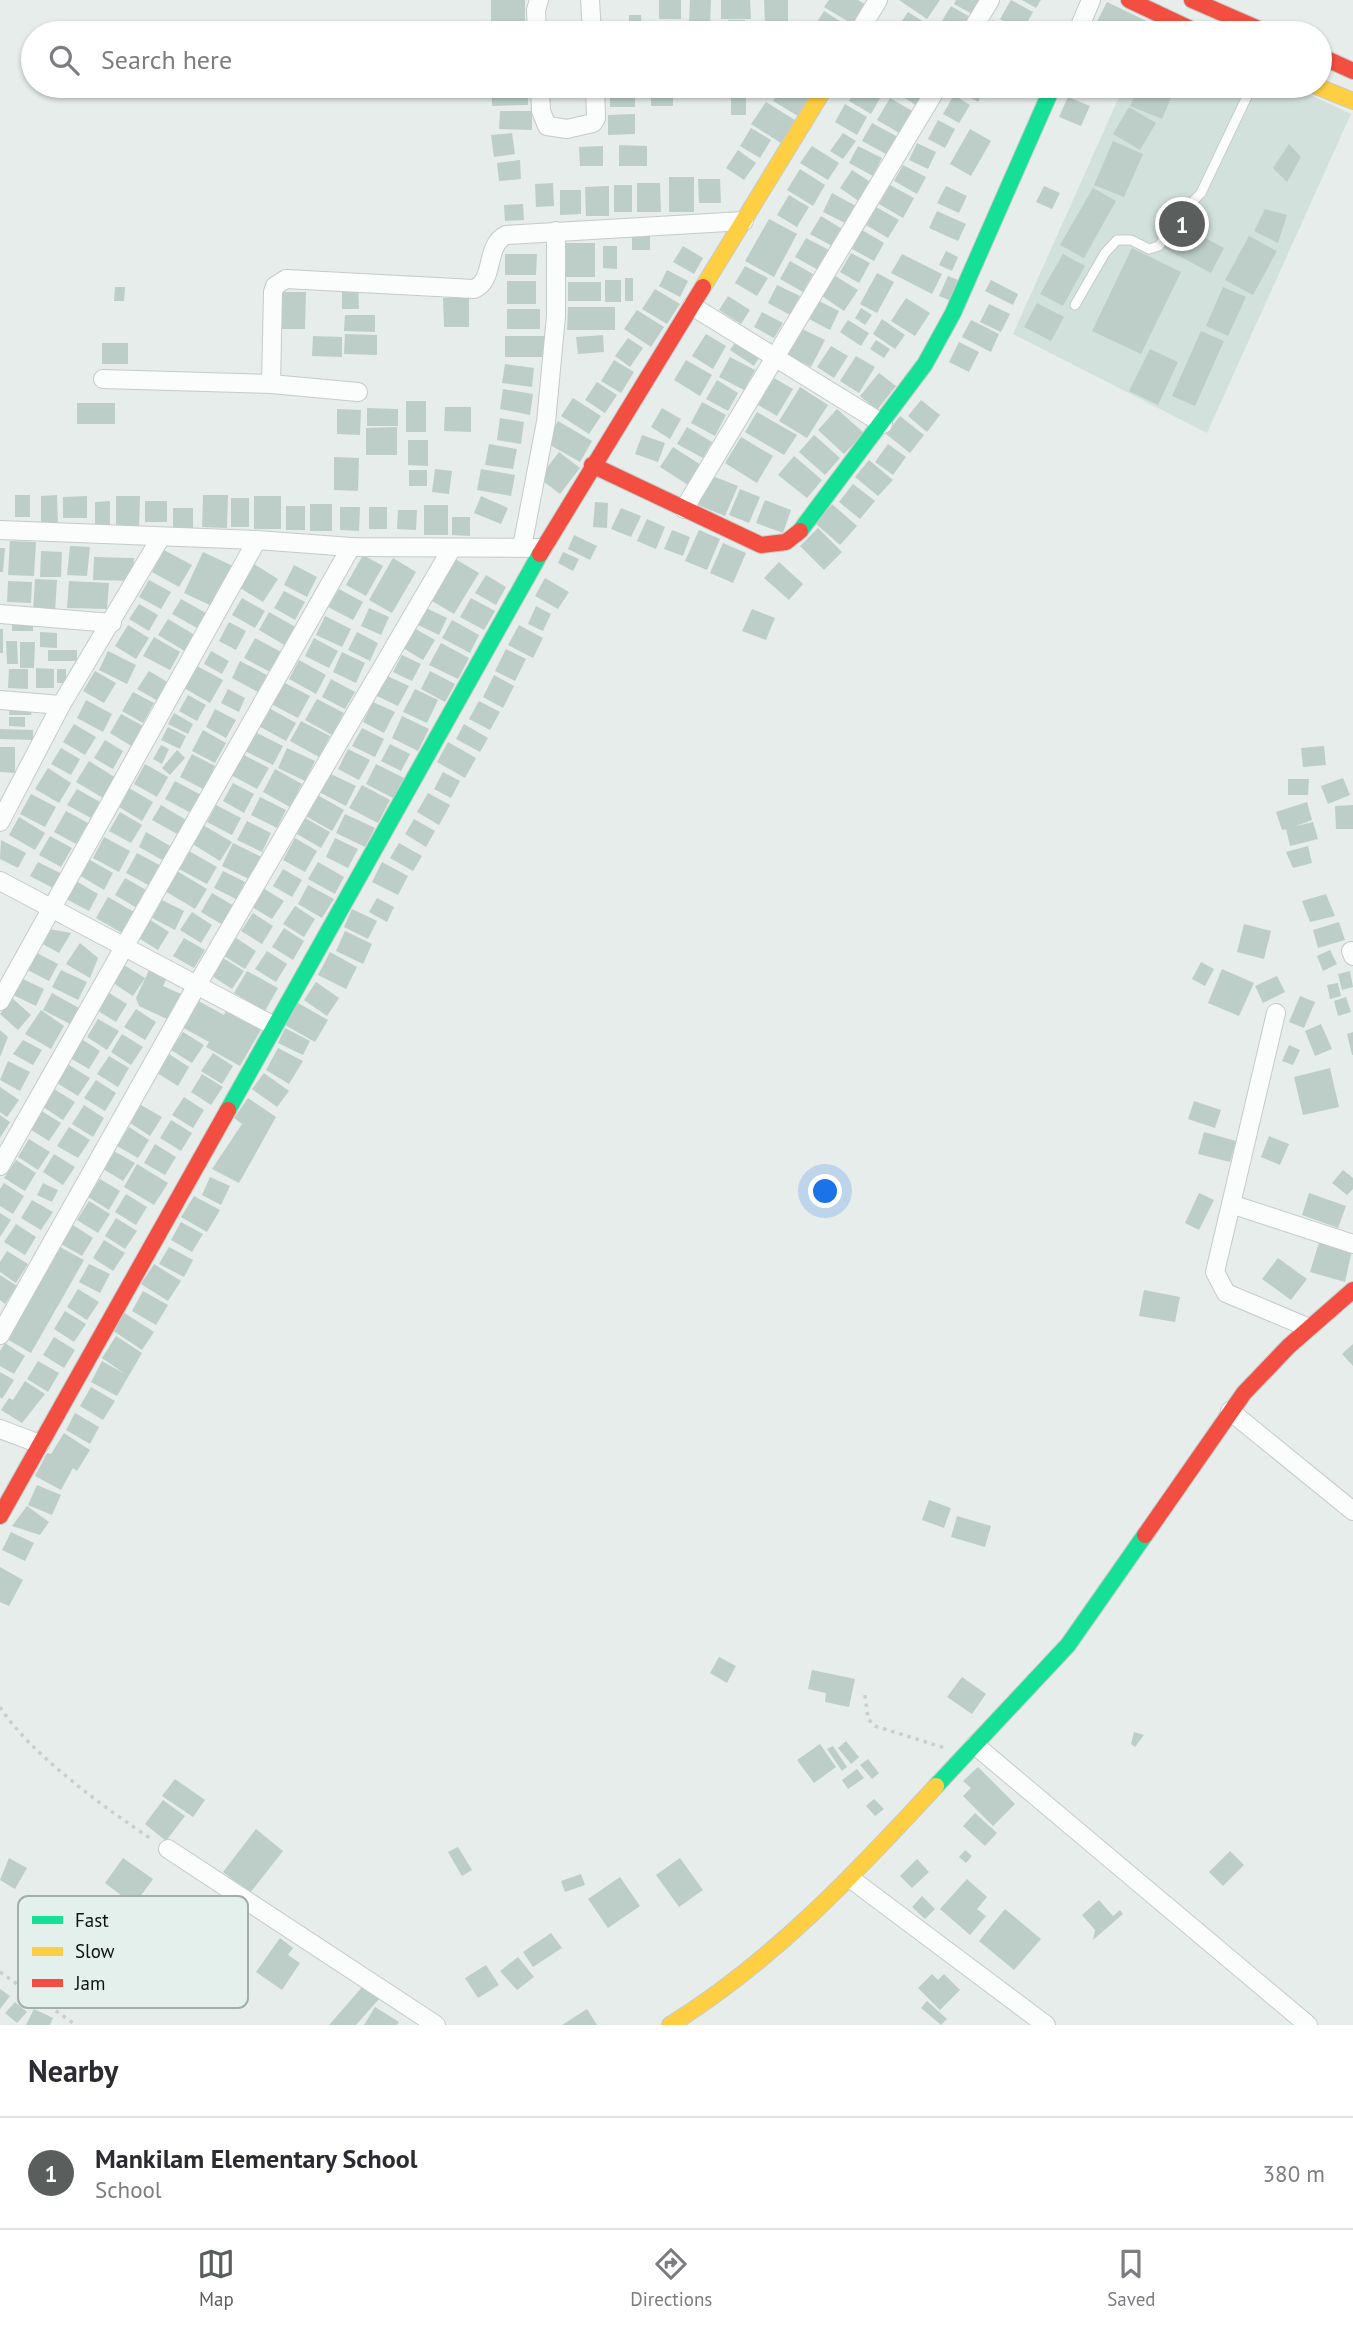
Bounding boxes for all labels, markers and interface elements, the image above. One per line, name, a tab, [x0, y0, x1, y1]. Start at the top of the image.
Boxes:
search box	[21, 21, 1332, 98]
icon: search	[45, 41, 83, 79]
text: Search here	[101, 43, 232, 76]
pin: 1	[1159, 198, 1205, 250]
your location	[808, 1174, 842, 1208]
legend	[18, 1896, 248, 2008]
text: Fast	[75, 1908, 109, 1932]
text: Slow	[75, 1939, 115, 1963]
text: Jam	[74, 1971, 105, 1995]
text: Nearby	[28, 2051, 118, 2090]
text: Mankilam Elementary School	[95, 2142, 417, 2175]
text: 1	[44, 2159, 58, 2188]
text: 380 m	[1263, 2159, 1325, 2188]
text: School	[95, 2175, 162, 2204]
tab: Map	[197, 2245, 235, 2311]
tab: Directions	[630, 2245, 712, 2311]
tab: Saved	[1107, 2245, 1156, 2311]

